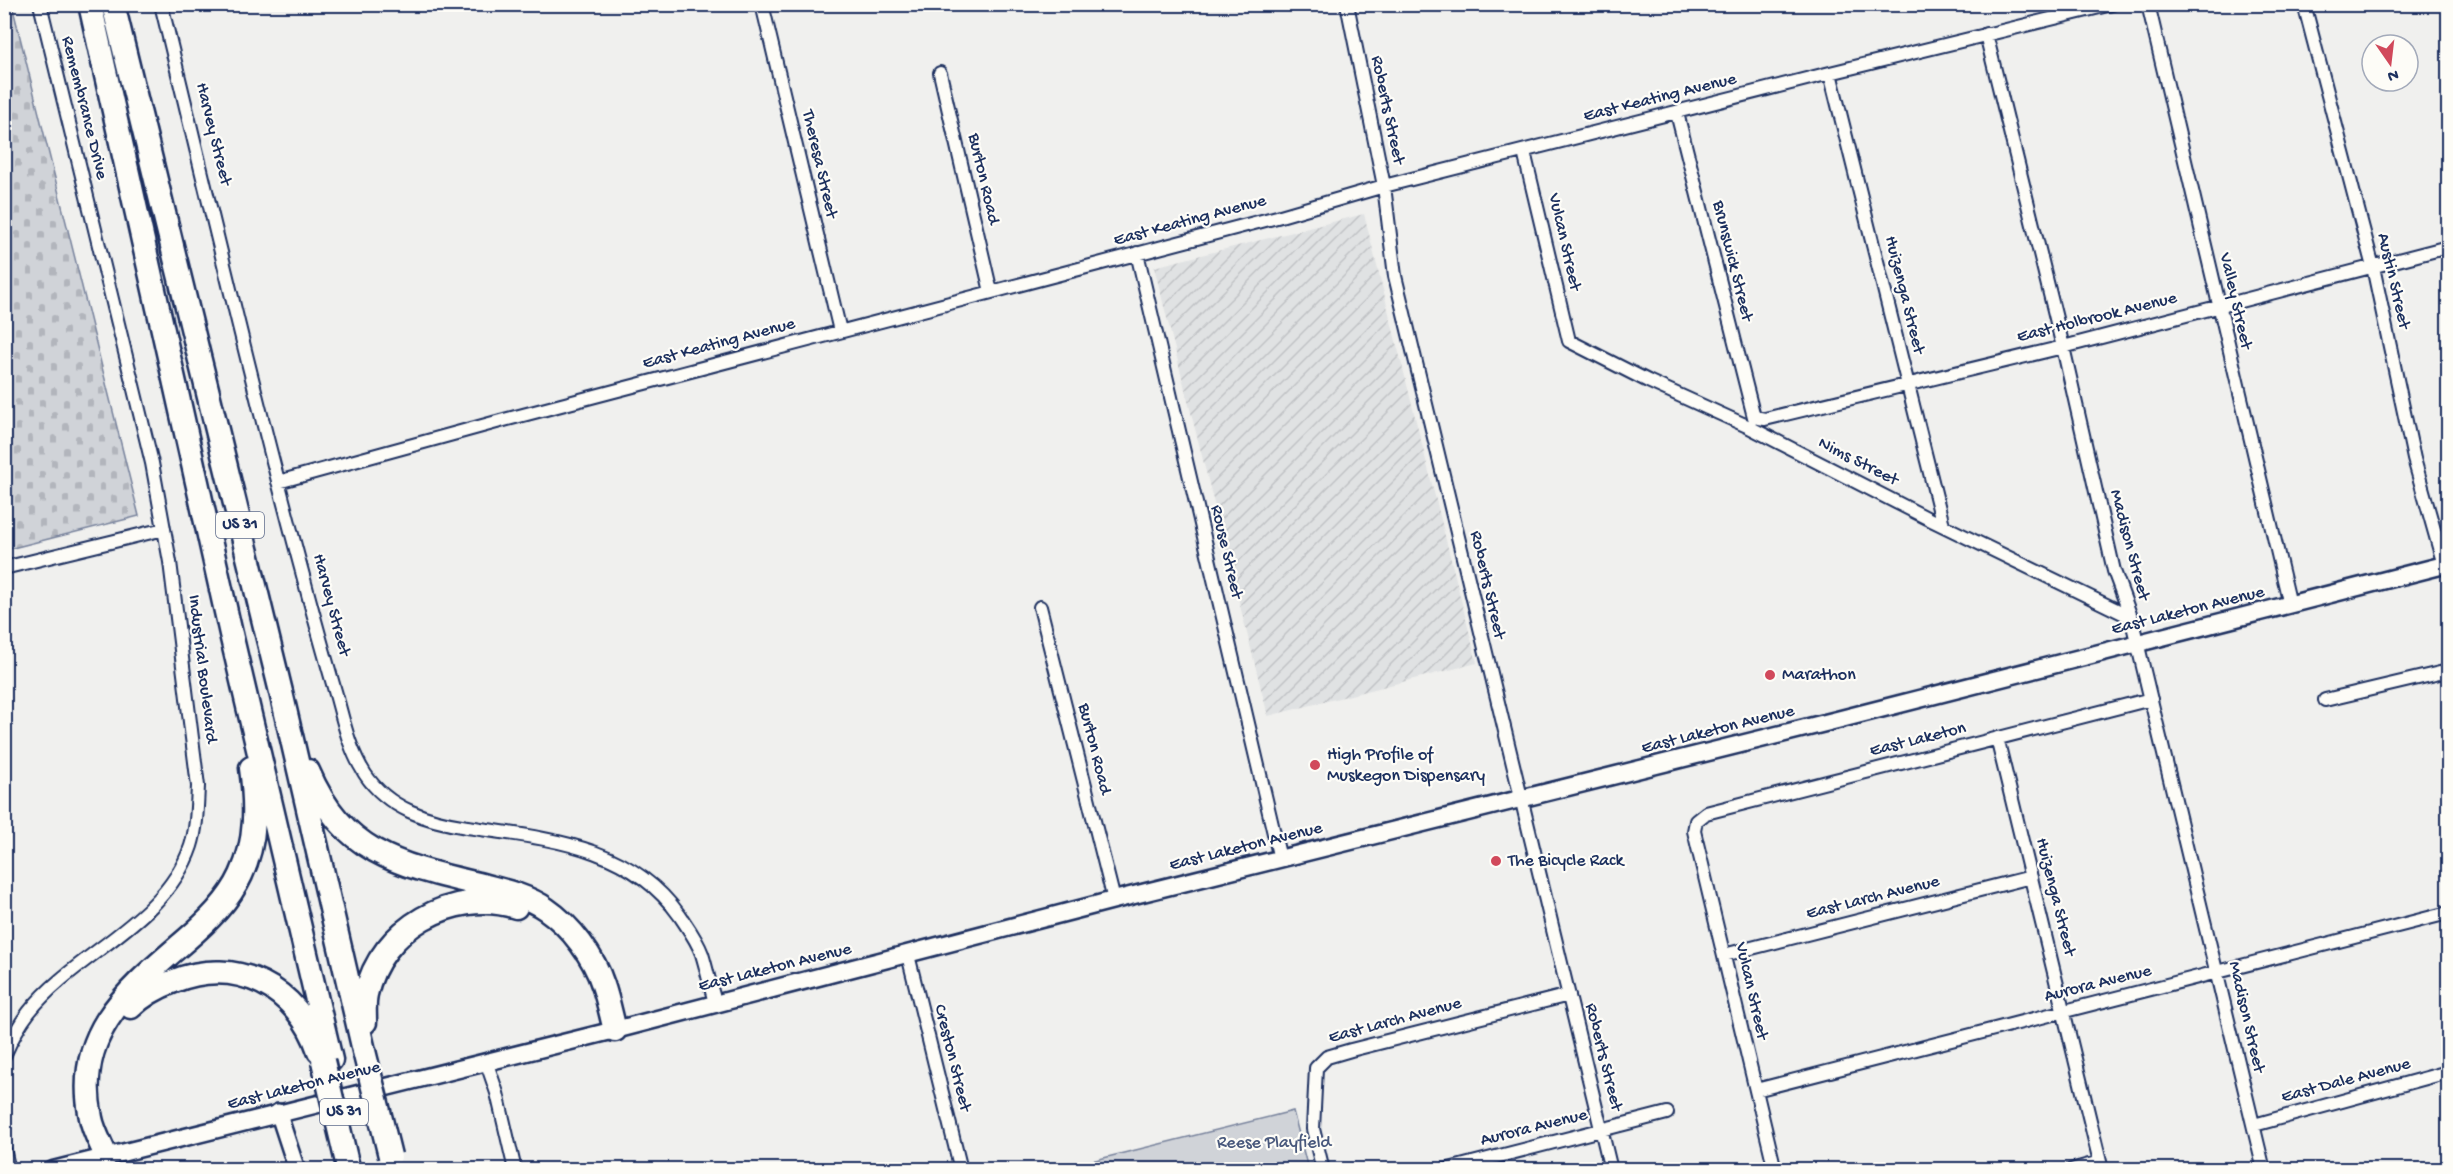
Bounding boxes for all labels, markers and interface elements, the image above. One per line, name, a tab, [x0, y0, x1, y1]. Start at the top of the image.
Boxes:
north arrow	[2360, 33, 2420, 93]
street label: Remembrance Drive	[56, 34, 112, 182]
street label: Roberts Street	[1365, 54, 1409, 168]
text: N	[2385, 64, 2400, 85]
street label: East Keating Avenue	[1581, 69, 1739, 127]
street label: Harvey Street	[190, 81, 236, 189]
street label: Theresa Street	[796, 107, 842, 222]
street label: Burton Road	[962, 130, 1004, 228]
street label: East Keating Avenue	[1111, 190, 1269, 251]
street label: Vulcan Street	[1542, 190, 1586, 294]
street label: Brunswick Street	[1707, 198, 1758, 325]
street label: Austin Street	[2372, 231, 2415, 333]
street label: Huizenga Street	[1879, 234, 1929, 358]
street label: Valley Street	[2213, 250, 2257, 353]
street label: East Holbrook Avenue	[2015, 288, 2180, 348]
street label: East Keating Avenue	[640, 313, 798, 374]
street label: Nims Street	[1814, 433, 1903, 492]
street label: Madison Street	[2104, 487, 2154, 604]
street label: Rouse Street	[1205, 503, 1247, 602]
road number: US 31	[216, 512, 264, 538]
street label: Roberts Street	[1464, 529, 1510, 643]
street label: Harvey Street	[307, 552, 355, 660]
street label: East Laketon Avenue	[2109, 582, 2267, 640]
street label: Industrial Boulevard	[182, 594, 222, 746]
place label: Marathon	[1782, 665, 1856, 686]
marker: Marathon	[1763, 668, 1777, 682]
street label: Burton Road	[1072, 700, 1116, 798]
street label: East Laketon Avenue	[1639, 701, 1797, 759]
street label: East Laketon	[1868, 718, 1969, 762]
place label: High Profile of Muskegon Dispensary	[1327, 745, 1485, 787]
marker: High Profile of Muskegon Dispensary	[1308, 758, 1322, 772]
street label: East Laketon Avenue	[1167, 818, 1325, 876]
street label: Huizenga Street	[2030, 836, 2080, 960]
place label: The Bicycle Rack	[1507, 851, 1625, 872]
marker: The Bicycle Rack	[1489, 854, 1503, 868]
street label: East Larch Avenue	[1804, 871, 1942, 925]
street label: East Laketon Avenue	[696, 939, 854, 997]
street label: Vulcan Street	[1729, 939, 1773, 1043]
street label: Madison Street	[2223, 959, 2269, 1076]
street label: Aurora Avenue	[2042, 960, 2154, 1007]
street label: East Larch Avenue	[1326, 993, 1464, 1049]
street label: Roberts Street	[1579, 1001, 1627, 1115]
street label: Creston Street	[929, 1002, 976, 1115]
street label: East Dale Avenue	[2279, 1053, 2414, 1108]
street label: East Laketon Avenue	[225, 1057, 383, 1115]
road number: US 31	[320, 1099, 368, 1125]
street label: Aurora Avenue	[1478, 1104, 1590, 1151]
park label: Reese Playfield	[1217, 1133, 1333, 1154]

